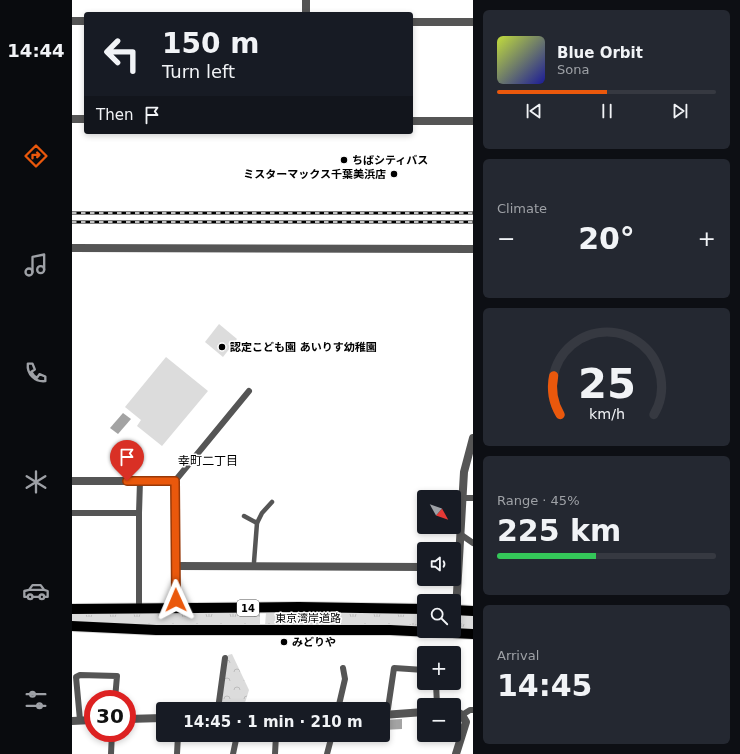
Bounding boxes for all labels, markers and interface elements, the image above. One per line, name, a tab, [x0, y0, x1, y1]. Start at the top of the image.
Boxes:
text: 150 m	[162, 27, 259, 60]
icon: left	[96, 28, 148, 80]
text: 14:44	[7, 40, 65, 61]
text: Blue Orbit	[557, 44, 643, 62]
text: Turn left	[162, 61, 235, 82]
text: Sona	[557, 62, 589, 77]
icon: previous	[523, 100, 545, 122]
icon: pause	[596, 100, 618, 122]
icon: next	[669, 100, 691, 122]
icon: arrive	[141, 104, 163, 126]
text: Then	[96, 106, 133, 124]
icon: directions	[22, 142, 50, 170]
place label: ちばシティバス	[352, 154, 428, 167]
marker: ちばシティバス	[339, 155, 349, 165]
place label: ミスターマックス千葉美浜店	[243, 168, 386, 181]
marker: ミスターマックス千葉美浜店	[389, 169, 399, 179]
text: Climate	[497, 201, 547, 216]
text: 20°	[578, 221, 635, 256]
text: −	[497, 226, 515, 251]
text: +	[698, 226, 716, 251]
icon: music	[22, 251, 50, 279]
place label: 認定こども園 あいりす幼稚園	[230, 341, 377, 354]
marker: 認定こども園 あいりす幼稚園	[217, 342, 227, 352]
icon: phone	[22, 359, 50, 387]
text: 25	[578, 359, 635, 408]
text: km/h	[588, 406, 625, 422]
pin	[110, 440, 144, 481]
icon: arrive	[116, 446, 138, 468]
district label: 幸町二丁目	[178, 454, 238, 468]
icon: climate	[22, 468, 50, 496]
north arrow	[417, 490, 461, 534]
map controls	[417, 490, 461, 742]
text: Range · 45%	[497, 493, 580, 508]
text: 225 km	[497, 513, 621, 548]
button: sound	[417, 542, 461, 586]
icon: car	[22, 577, 50, 605]
position arrow	[155, 579, 197, 621]
button: search	[417, 594, 461, 638]
road number: 14	[237, 600, 259, 616]
street label: 東京湾岸道路	[275, 612, 341, 625]
place label: みどりや	[292, 636, 336, 649]
marker: みどりや	[279, 637, 289, 647]
button: +	[417, 646, 461, 690]
text: Arrival	[497, 648, 539, 663]
text: 14:45	[497, 668, 593, 703]
icon: filters	[22, 686, 50, 714]
speed limit sign: 30	[84, 690, 136, 742]
button: −	[417, 698, 461, 742]
text: 14:45 · 1 min · 210 m	[183, 713, 363, 731]

